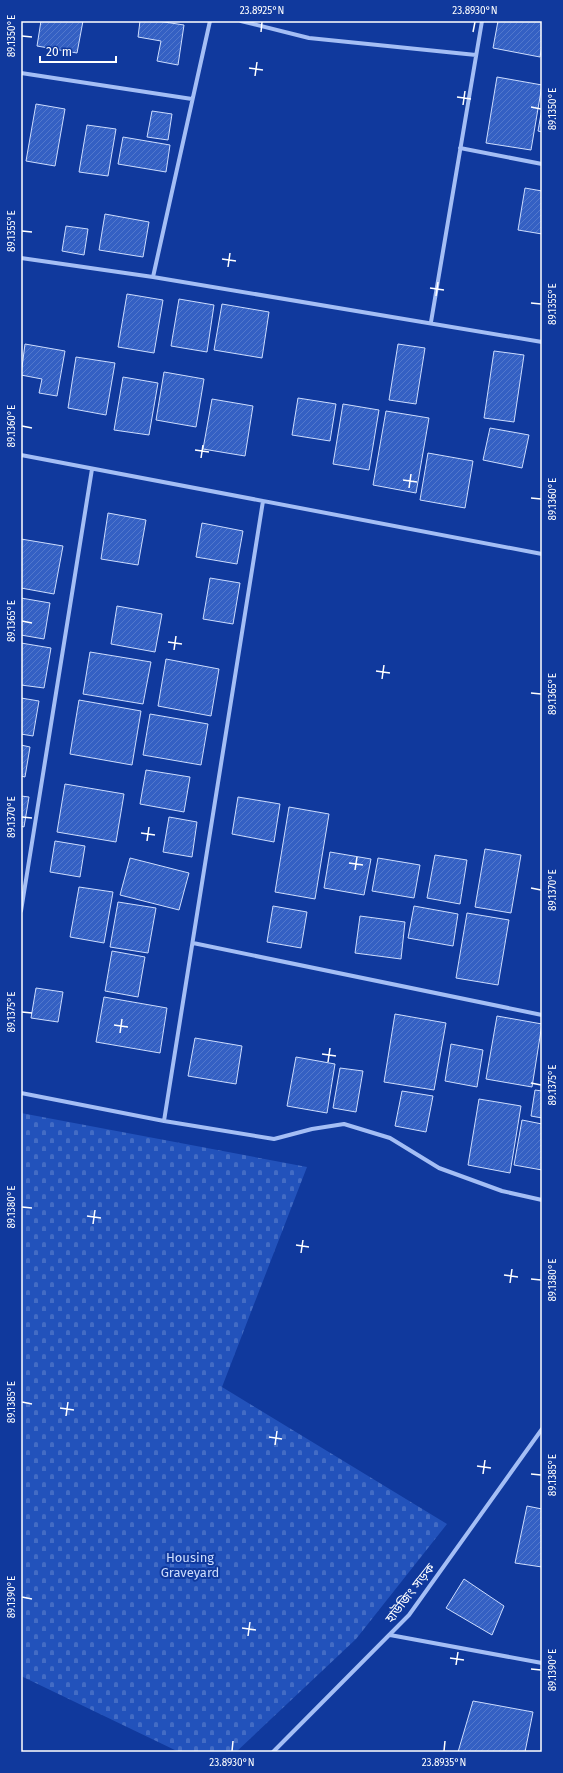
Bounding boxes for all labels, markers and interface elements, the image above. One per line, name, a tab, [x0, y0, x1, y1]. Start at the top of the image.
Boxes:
text: 23.8925°N	[240, 5, 284, 17]
text: 23.8930°N	[452, 5, 498, 17]
text: 89.1350°E	[6, 15, 18, 57]
scale bar	[40, 38, 116, 64]
text: 20 m	[46, 45, 72, 59]
text: 89.1350°E	[547, 88, 559, 130]
text: 89.1355°E	[6, 210, 18, 252]
text: 89.1355°E	[547, 283, 559, 325]
text: 89.1360°E	[6, 405, 18, 447]
text: 89.1360°E	[547, 478, 559, 520]
text: 89.1365°E	[6, 600, 18, 642]
text: 89.1365°E	[547, 673, 559, 715]
text: 89.1370°E	[6, 796, 18, 838]
text: 89.1370°E	[547, 869, 559, 911]
text: 89.1375°E	[6, 991, 18, 1033]
text: 89.1375°E	[547, 1064, 559, 1106]
text: 89.1380°E	[6, 1186, 18, 1228]
text: 89.1380°E	[547, 1259, 559, 1301]
text: 89.1385°E	[6, 1381, 18, 1423]
text: 89.1385°E	[547, 1454, 559, 1496]
park label: Housing Graveyard	[161, 1550, 219, 1580]
street label: হাউজিং সড়ক	[382, 1560, 438, 1627]
text: 89.1390°E	[6, 1576, 18, 1618]
text: 89.1390°E	[547, 1649, 559, 1691]
text: 23.8930°N	[209, 1757, 255, 1769]
text: 23.8935°N	[422, 1757, 466, 1769]

